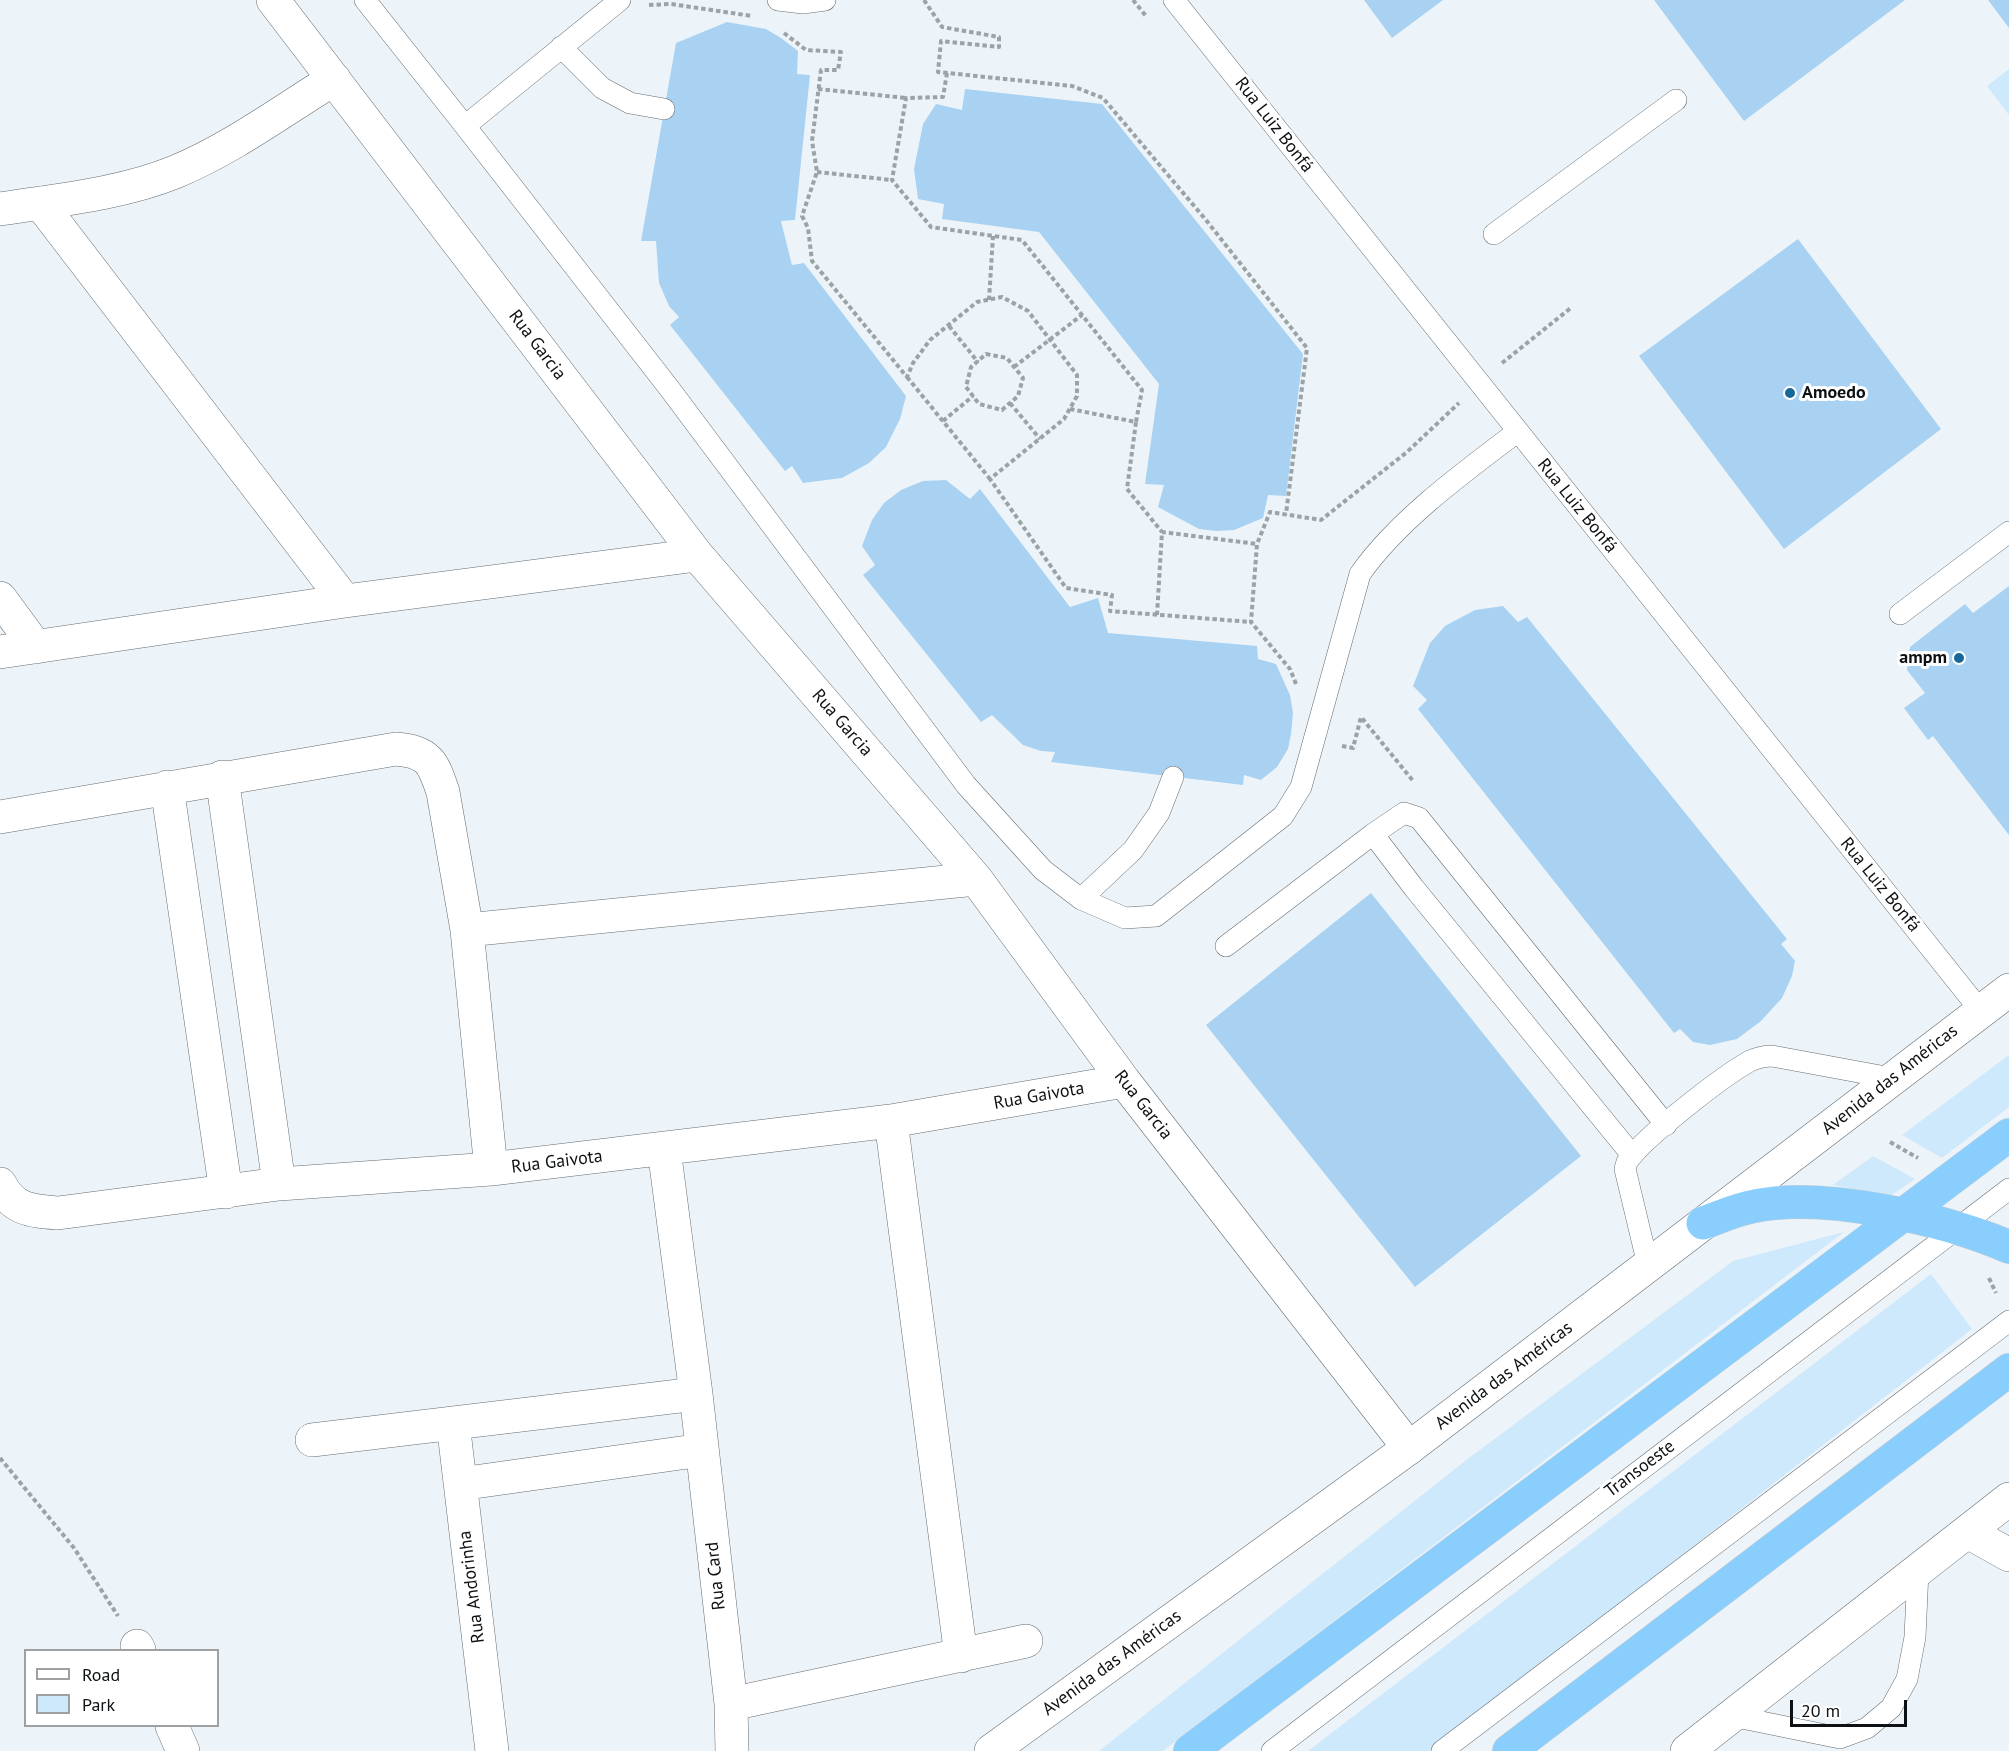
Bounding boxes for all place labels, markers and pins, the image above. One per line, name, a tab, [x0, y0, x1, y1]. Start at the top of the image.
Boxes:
place label: Amoedo	[1802, 382, 1866, 404]
marker: Amoedo	[1783, 386, 1797, 400]
place label: ampm	[1899, 647, 1947, 669]
marker: ampm	[1952, 651, 1966, 665]

